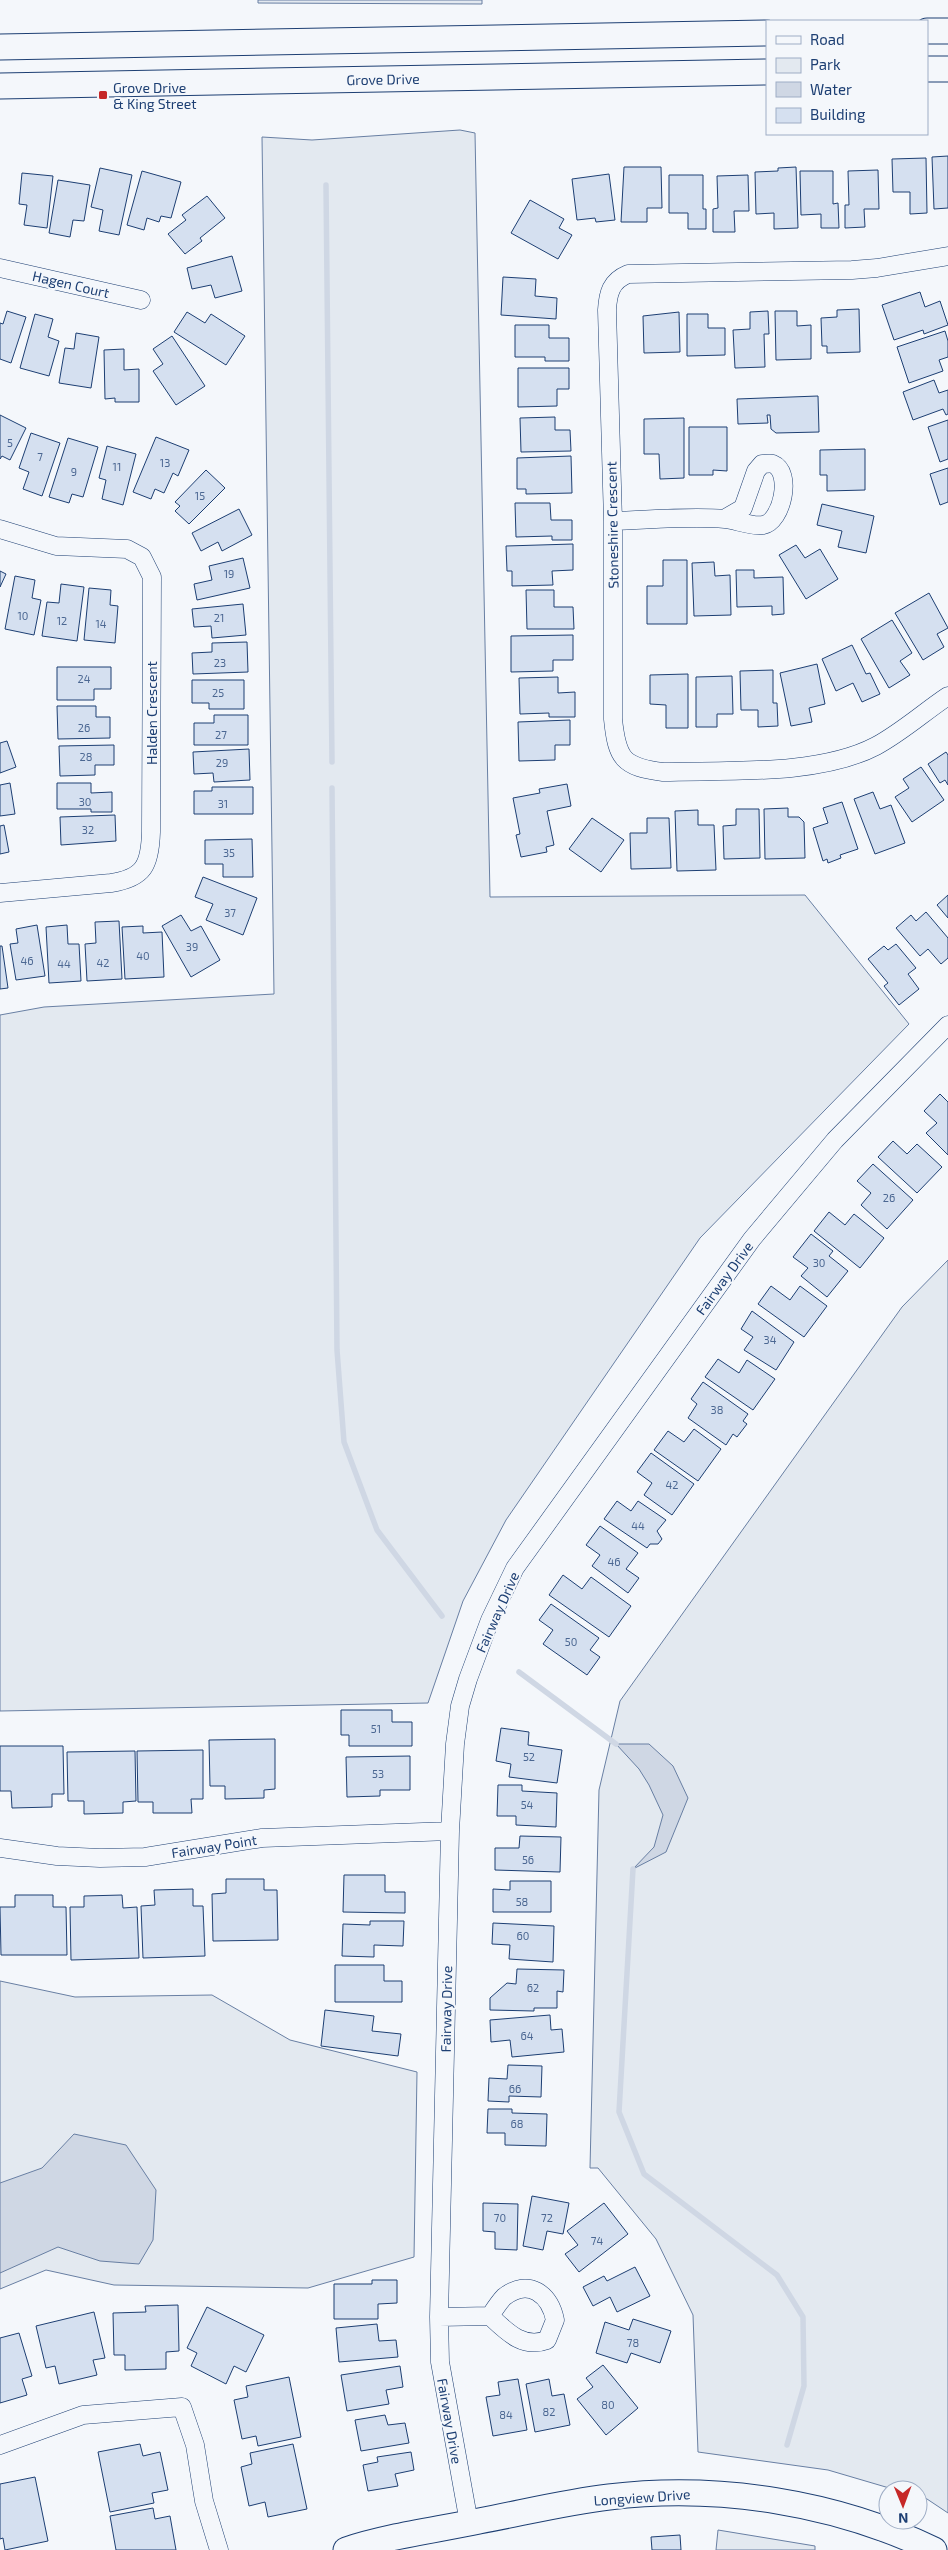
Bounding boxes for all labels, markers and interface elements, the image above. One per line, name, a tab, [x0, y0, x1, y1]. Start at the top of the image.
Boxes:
legend	[766, 20, 928, 135]
text: Road	[810, 30, 845, 48]
text: Park	[810, 55, 841, 73]
street label: Grove Drive	[346, 70, 420, 88]
place label: Grove Drive & King Street	[113, 79, 197, 112]
text: Water	[810, 80, 852, 98]
marker: Grove Drive & King Street	[97, 89, 109, 101]
text: Building	[810, 105, 866, 123]
street label: Hagen Court	[31, 267, 111, 301]
house number: 5	[7, 436, 13, 449]
house number: 7	[37, 450, 43, 463]
house number: 13	[160, 456, 170, 469]
house number: 11	[113, 460, 121, 473]
street label: Stoneshire Crescent	[602, 461, 622, 589]
house number: 9	[71, 465, 77, 478]
house number: 15	[195, 489, 205, 502]
house number: 19	[224, 567, 234, 580]
house number: 10	[17, 609, 29, 622]
house number: 21	[214, 611, 224, 624]
house number: 12	[57, 614, 67, 627]
house number: 14	[95, 617, 107, 630]
house number: 23	[214, 656, 226, 669]
street label: Halden Crescent	[143, 661, 160, 765]
house number: 24	[78, 672, 91, 685]
house number: 25	[212, 686, 224, 699]
house number: 26	[78, 721, 90, 734]
house number: 27	[215, 728, 227, 741]
house number: 28	[80, 750, 92, 763]
house number: 29	[216, 756, 228, 769]
house number: 30	[79, 795, 91, 808]
house number: 31	[218, 797, 228, 810]
house number: 32	[82, 823, 94, 836]
house number: 35	[223, 846, 235, 859]
house number: 37	[224, 906, 236, 919]
house number: 39	[186, 940, 198, 953]
house number: 40	[136, 949, 150, 962]
house number: 46	[20, 954, 34, 967]
house number: 42	[97, 956, 109, 969]
house number: 44	[57, 957, 71, 970]
house number: 26	[883, 1191, 895, 1204]
street label: Fairway Drive	[692, 1238, 756, 1318]
house number: 30	[813, 1256, 825, 1269]
house number: 34	[764, 1333, 777, 1346]
house number: 38	[711, 1403, 723, 1416]
house number: 42	[666, 1478, 678, 1491]
house number: 44	[631, 1519, 645, 1532]
house number: 46	[607, 1555, 621, 1568]
street label: Fairway Drive	[472, 1569, 522, 1655]
house number: 50	[565, 1635, 577, 1648]
house number: 51	[371, 1722, 381, 1735]
house number: 52	[523, 1750, 535, 1763]
house number: 53	[372, 1767, 384, 1780]
house number: 54	[521, 1798, 534, 1811]
street label: Fairway Point	[170, 1831, 258, 1861]
house number: 56	[522, 1853, 534, 1866]
house number: 58	[516, 1895, 528, 1908]
house number: 60	[517, 1929, 529, 1942]
street label: Fairway Drive	[437, 1966, 455, 2052]
house number: 62	[527, 1981, 539, 1994]
house number: 64	[520, 2029, 534, 2042]
house number: 66	[509, 2082, 521, 2095]
house number: 68	[511, 2117, 523, 2130]
house number: 70	[494, 2211, 506, 2224]
house number: 72	[541, 2211, 553, 2224]
house number: 74	[591, 2234, 603, 2247]
house number: 78	[627, 2336, 639, 2349]
street label: Fairway Drive	[434, 2377, 466, 2465]
house number: 80	[601, 2398, 615, 2411]
house number: 82	[543, 2405, 555, 2418]
house number: 84	[499, 2408, 513, 2421]
north arrow	[878, 2480, 928, 2530]
street label: Longview Drive	[593, 2485, 691, 2509]
text: N	[898, 2510, 908, 2527]

